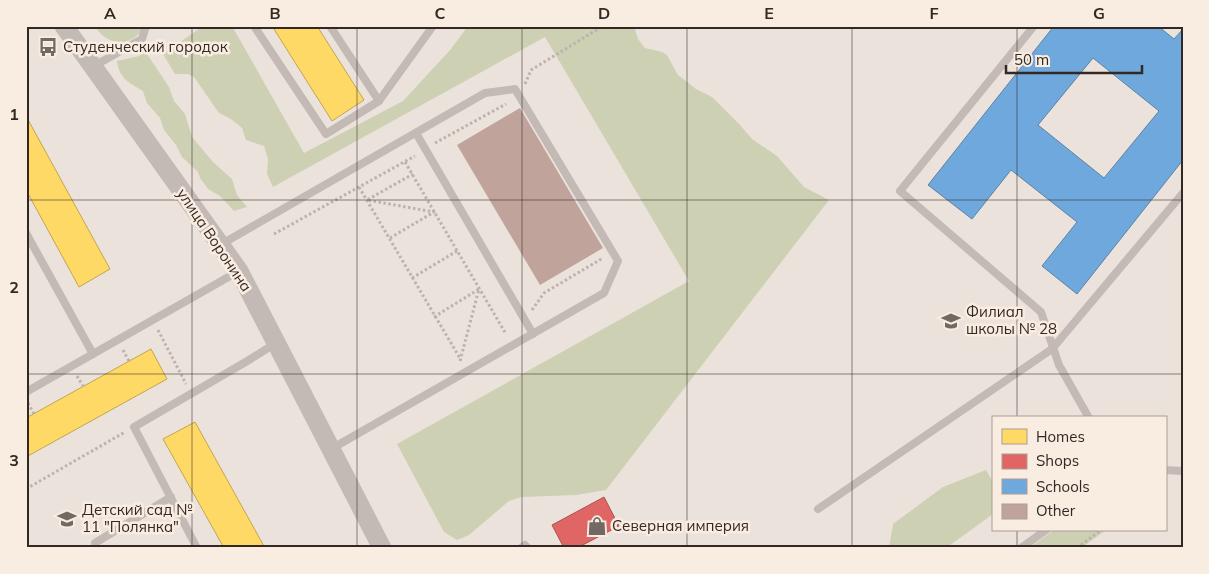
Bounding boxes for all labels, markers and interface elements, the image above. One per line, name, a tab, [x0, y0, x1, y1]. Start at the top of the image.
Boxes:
text: A	[104, 3, 116, 23]
text: B	[269, 3, 281, 23]
text: C	[435, 3, 446, 23]
text: D	[598, 3, 610, 23]
text: E	[764, 3, 774, 23]
text: F	[929, 3, 939, 23]
text: G	[1093, 3, 1105, 23]
bus stop icon: Студенческий городок	[37, 36, 59, 58]
place label: Студенческий городок	[63, 37, 229, 56]
scale bar	[1006, 42, 1143, 74]
text: 50 m	[1014, 50, 1049, 69]
text: 1	[9, 104, 19, 124]
street label: улица Воронина	[173, 184, 256, 295]
text: 2	[9, 277, 19, 297]
place label: Филиал школы № 28	[966, 302, 1057, 338]
school or university icon: Филиал школы № 28	[940, 310, 962, 332]
legend	[992, 416, 1166, 532]
text: Homes	[1036, 427, 1085, 446]
text: 3	[9, 450, 19, 470]
text: Shops	[1036, 451, 1079, 470]
text: Schools	[1036, 477, 1090, 496]
place label: Детский сад № 11 "Полянка"	[82, 500, 193, 536]
text: Other	[1036, 501, 1076, 520]
school or university icon: Детский сад № 11 "Полянка"	[56, 508, 78, 530]
shop icon: Северная империя	[586, 515, 608, 537]
place label: Северная империя	[612, 516, 749, 535]

